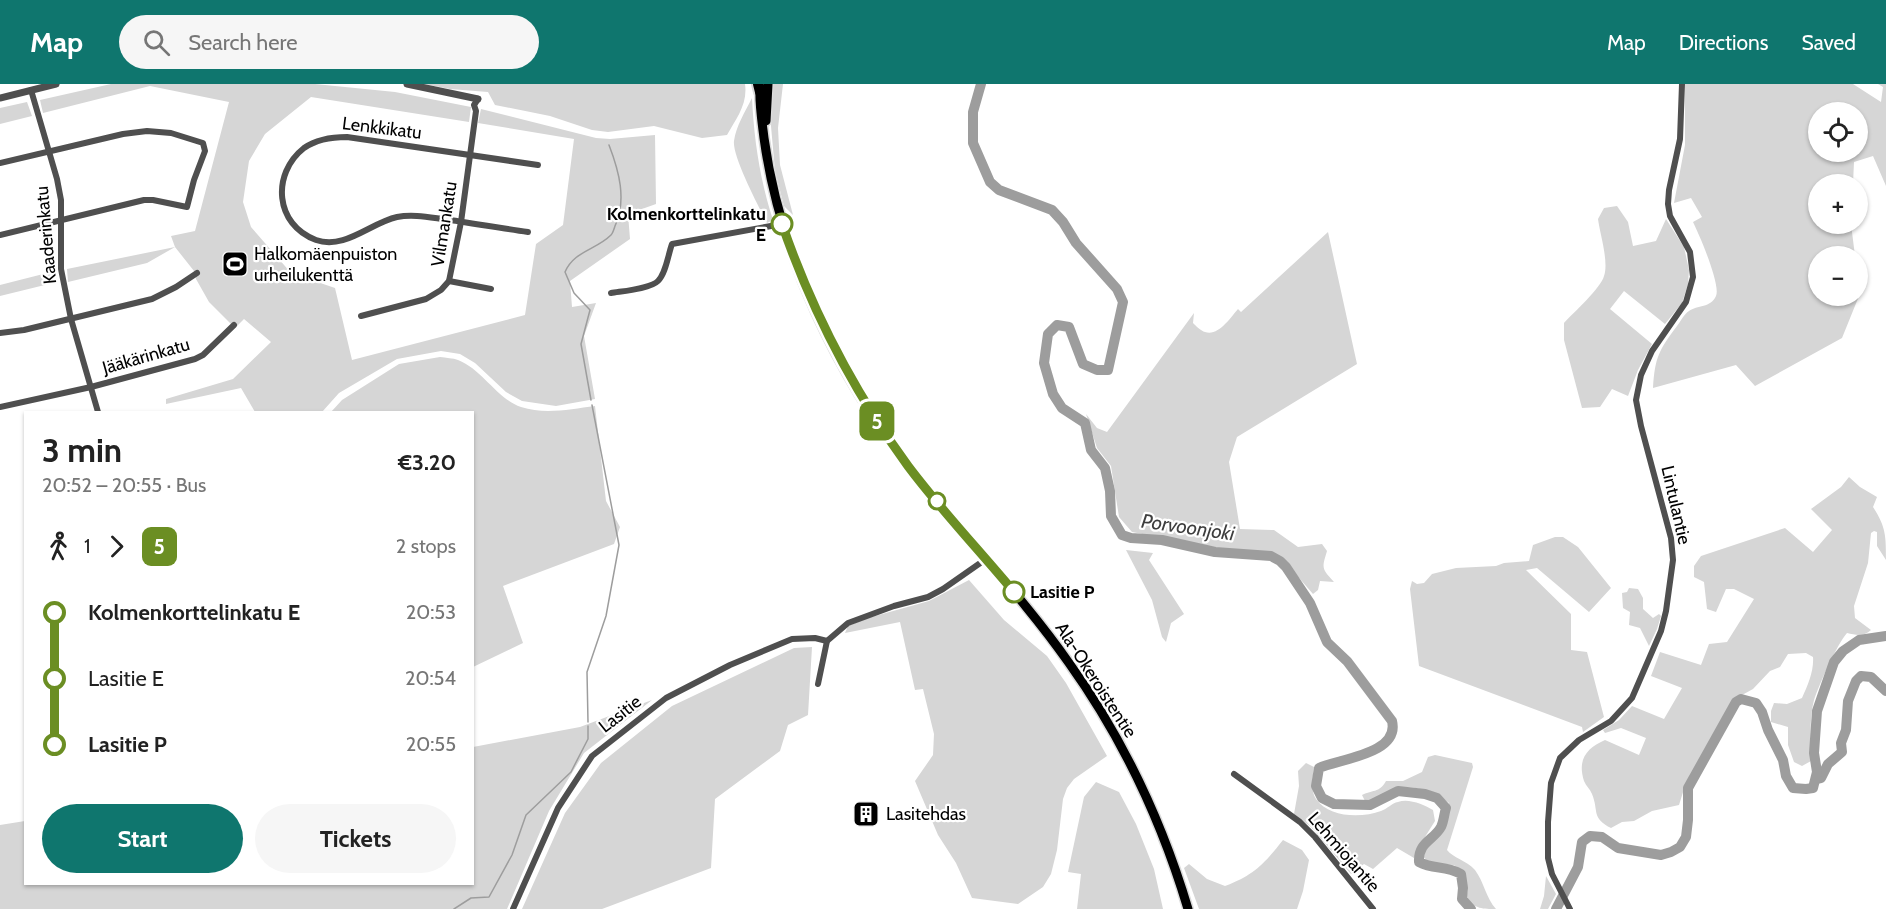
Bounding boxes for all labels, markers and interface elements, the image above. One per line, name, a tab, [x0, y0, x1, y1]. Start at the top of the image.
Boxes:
search box	[119, 15, 539, 69]
text: Map	[30, 25, 83, 59]
icon: search	[140, 26, 173, 59]
text: Search here	[188, 29, 297, 56]
text: Map	[1607, 30, 1646, 55]
text: Directions	[1679, 30, 1768, 55]
text: Saved	[1801, 30, 1856, 55]
map controls	[1808, 102, 1868, 306]
button: locate	[1808, 102, 1868, 162]
street label: Lenkkikatu	[341, 112, 423, 144]
button: +	[1808, 174, 1868, 234]
street label: Vilmankatu	[426, 180, 462, 268]
street label: Kaaderinkatu	[31, 185, 61, 285]
place label: Kolmenkorttelinkatu E	[607, 203, 766, 246]
marker: Kolmenkorttelinkatu E	[771, 213, 793, 235]
place label: Halkomäenpuiston urheilukenttä	[254, 243, 397, 286]
button: −	[1808, 246, 1868, 306]
sports icon: Halkomäenpuiston urheilukenttä	[220, 249, 250, 279]
street label: Jääkärinkatu	[99, 333, 192, 379]
line badge: 5	[858, 402, 896, 440]
text: 5	[871, 409, 883, 434]
text: 3 min	[42, 430, 122, 470]
text: €3.20	[398, 449, 456, 476]
street label: Lintulantie	[1656, 463, 1696, 547]
text: 20:52 – 20:55 · Bus	[42, 473, 206, 497]
unlabelled marker	[928, 492, 946, 510]
water label: Porvoonjoki	[1140, 509, 1237, 546]
icon: walk	[42, 530, 75, 563]
icon: forward	[100, 530, 133, 563]
text: 1	[84, 534, 91, 558]
text: 5	[154, 534, 165, 559]
text: 2 stops	[396, 534, 456, 558]
marker: Lasitie P	[1003, 581, 1025, 603]
place label: Lasitie P	[1030, 581, 1095, 603]
text: Kolmenkorttelinkatu E	[88, 599, 300, 626]
text: 20:53	[406, 600, 456, 624]
street label: Ala-Okeroistentie	[1051, 618, 1141, 742]
text: Lasitie E	[88, 665, 164, 692]
text: 20:54	[405, 666, 456, 690]
street label: Lasitie	[594, 691, 646, 737]
text: Lasitie P	[88, 731, 167, 758]
text: 20:55	[406, 732, 456, 756]
building icon: Lasitehdas	[851, 799, 881, 829]
place label: Lasitehdas	[886, 803, 966, 825]
button: Start	[42, 804, 243, 873]
button: Tickets	[255, 804, 456, 873]
street label: Lehmiojantie	[1303, 808, 1385, 896]

